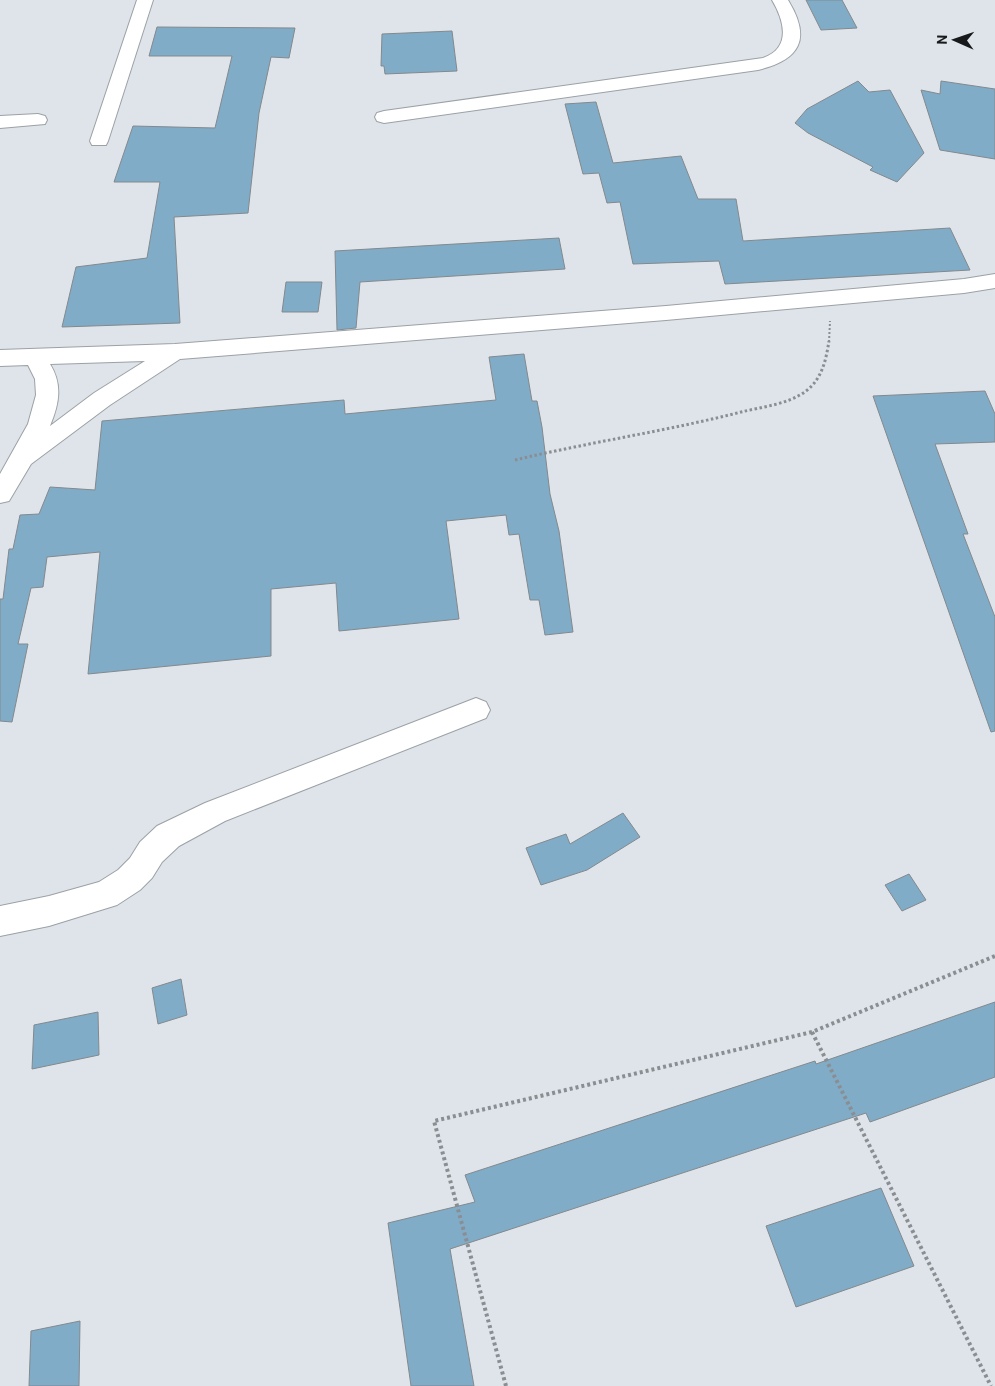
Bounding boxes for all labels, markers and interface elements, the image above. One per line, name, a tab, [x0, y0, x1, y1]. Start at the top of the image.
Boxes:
north arrow	[930, 15, 980, 65]
text: N	[934, 34, 950, 45]

